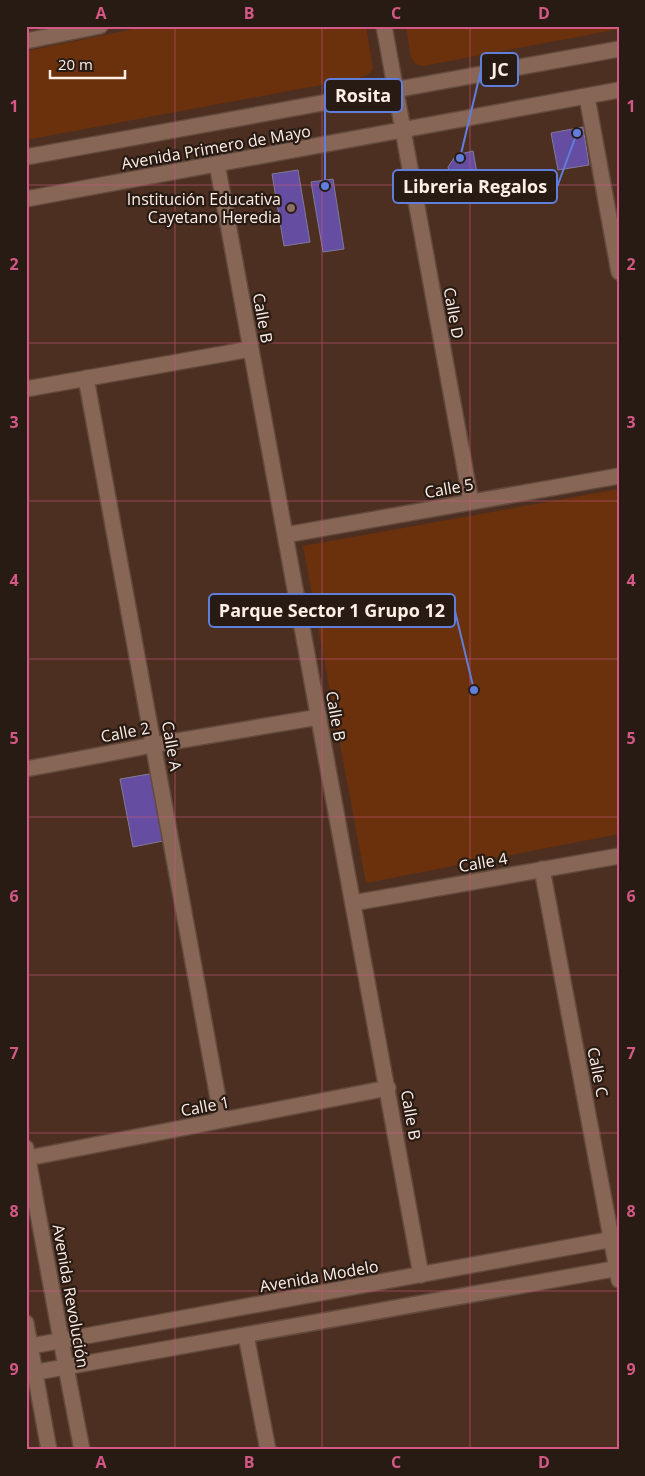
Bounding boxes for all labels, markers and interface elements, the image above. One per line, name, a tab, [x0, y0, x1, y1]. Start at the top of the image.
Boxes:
text: A	[95, 2, 107, 24]
text: B	[244, 2, 254, 24]
text: C	[391, 2, 401, 24]
text: D	[538, 2, 550, 24]
scale bar	[50, 48, 125, 80]
callout: JC	[481, 53, 518, 86]
text: 20 m	[58, 54, 93, 74]
text: JC	[489, 57, 509, 81]
callout: Rosita	[325, 79, 402, 112]
text: Rosita	[335, 83, 391, 107]
text: 1	[9, 95, 19, 117]
text: 1	[626, 95, 636, 117]
street label: Avenida Primero de Mayo	[120, 120, 312, 174]
callout: Libreria Regalos	[393, 170, 557, 203]
text: Libreria Regalos	[403, 174, 547, 198]
place label: Institución Educativa Cayetano Heredia	[127, 188, 281, 228]
marker: Institución Educativa Cayetano Heredia	[285, 202, 297, 214]
text: 2	[9, 253, 19, 275]
text: 2	[626, 253, 636, 275]
street label: Calle D	[439, 286, 469, 340]
street label: Calle B	[248, 291, 278, 345]
text: 3	[9, 411, 19, 433]
text: 3	[626, 411, 636, 433]
street label: Calle 5	[423, 473, 475, 503]
text: 4	[9, 569, 19, 591]
text: 4	[626, 569, 636, 591]
callout: Parque Sector 1 Grupo 12	[209, 594, 455, 627]
text: Parque Sector 1 Grupo 12	[219, 598, 445, 622]
street label: Calle B	[321, 689, 351, 743]
street label: Calle 2	[99, 716, 151, 748]
street label: Calle A	[157, 719, 187, 774]
text: 5	[9, 727, 19, 749]
text: 5	[626, 727, 636, 749]
street label: Calle 4	[457, 847, 509, 877]
text: 6	[9, 885, 19, 907]
text: 6	[626, 885, 636, 907]
text: 7	[9, 1042, 19, 1064]
text: 7	[626, 1042, 636, 1064]
street label: Calle C	[582, 1045, 614, 1099]
street label: Calle B	[396, 1088, 426, 1142]
street label: Calle 1	[179, 1090, 231, 1122]
text: 8	[9, 1200, 19, 1222]
text: 8	[626, 1200, 636, 1222]
street label: Avenida Revolución	[48, 1223, 94, 1369]
street label: Avenida Modelo	[258, 1255, 380, 1297]
text: 9	[9, 1358, 19, 1380]
text: 9	[626, 1358, 636, 1380]
text: A	[95, 1451, 107, 1473]
text: B	[244, 1451, 254, 1473]
text: C	[391, 1451, 401, 1473]
text: D	[538, 1451, 550, 1473]

